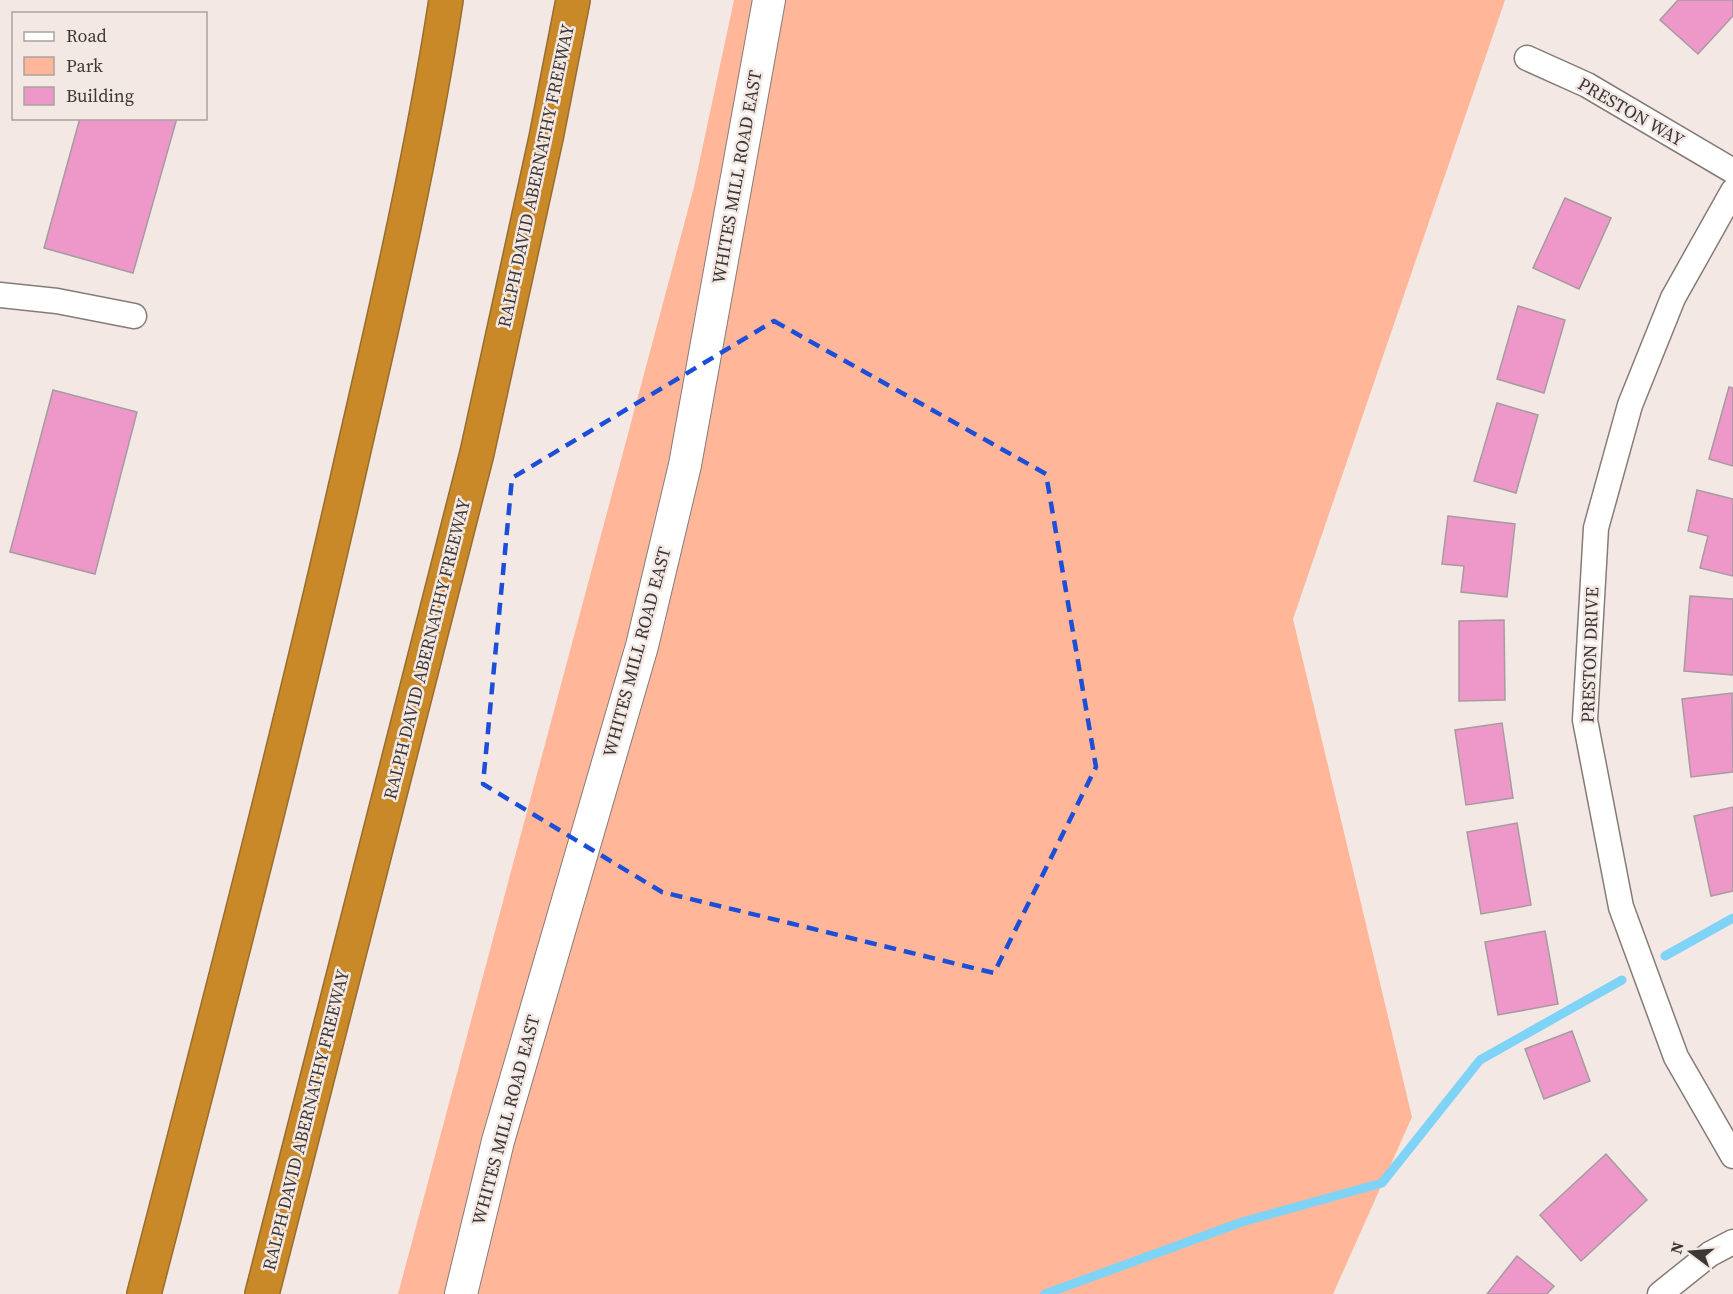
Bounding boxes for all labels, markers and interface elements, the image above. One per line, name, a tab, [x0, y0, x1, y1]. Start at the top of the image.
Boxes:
legend	[12, 12, 207, 120]
street label: RALPH DAVID ABERNATHY FREEWAY	[491, 21, 580, 330]
text: Road	[66, 23, 107, 48]
text: Park	[66, 53, 103, 78]
street label: WHITES MILL ROAD EAST	[705, 68, 768, 286]
street label: PRESTON WAY	[1573, 71, 1690, 152]
text: Building	[66, 83, 134, 108]
street label: RALPH DAVID ABERNATHY FREEWAY	[377, 495, 476, 802]
street label: WHITES MILL ROAD EAST	[596, 544, 677, 760]
street label: PRESTON DRIVE	[1575, 586, 1604, 723]
street label: RALPH DAVID ABERNATHY FREEWAY	[256, 966, 355, 1273]
street label: WHITES MILL ROAD EAST	[465, 1012, 546, 1228]
north arrow	[1661, 1222, 1721, 1282]
text: N	[1664, 1239, 1689, 1256]

